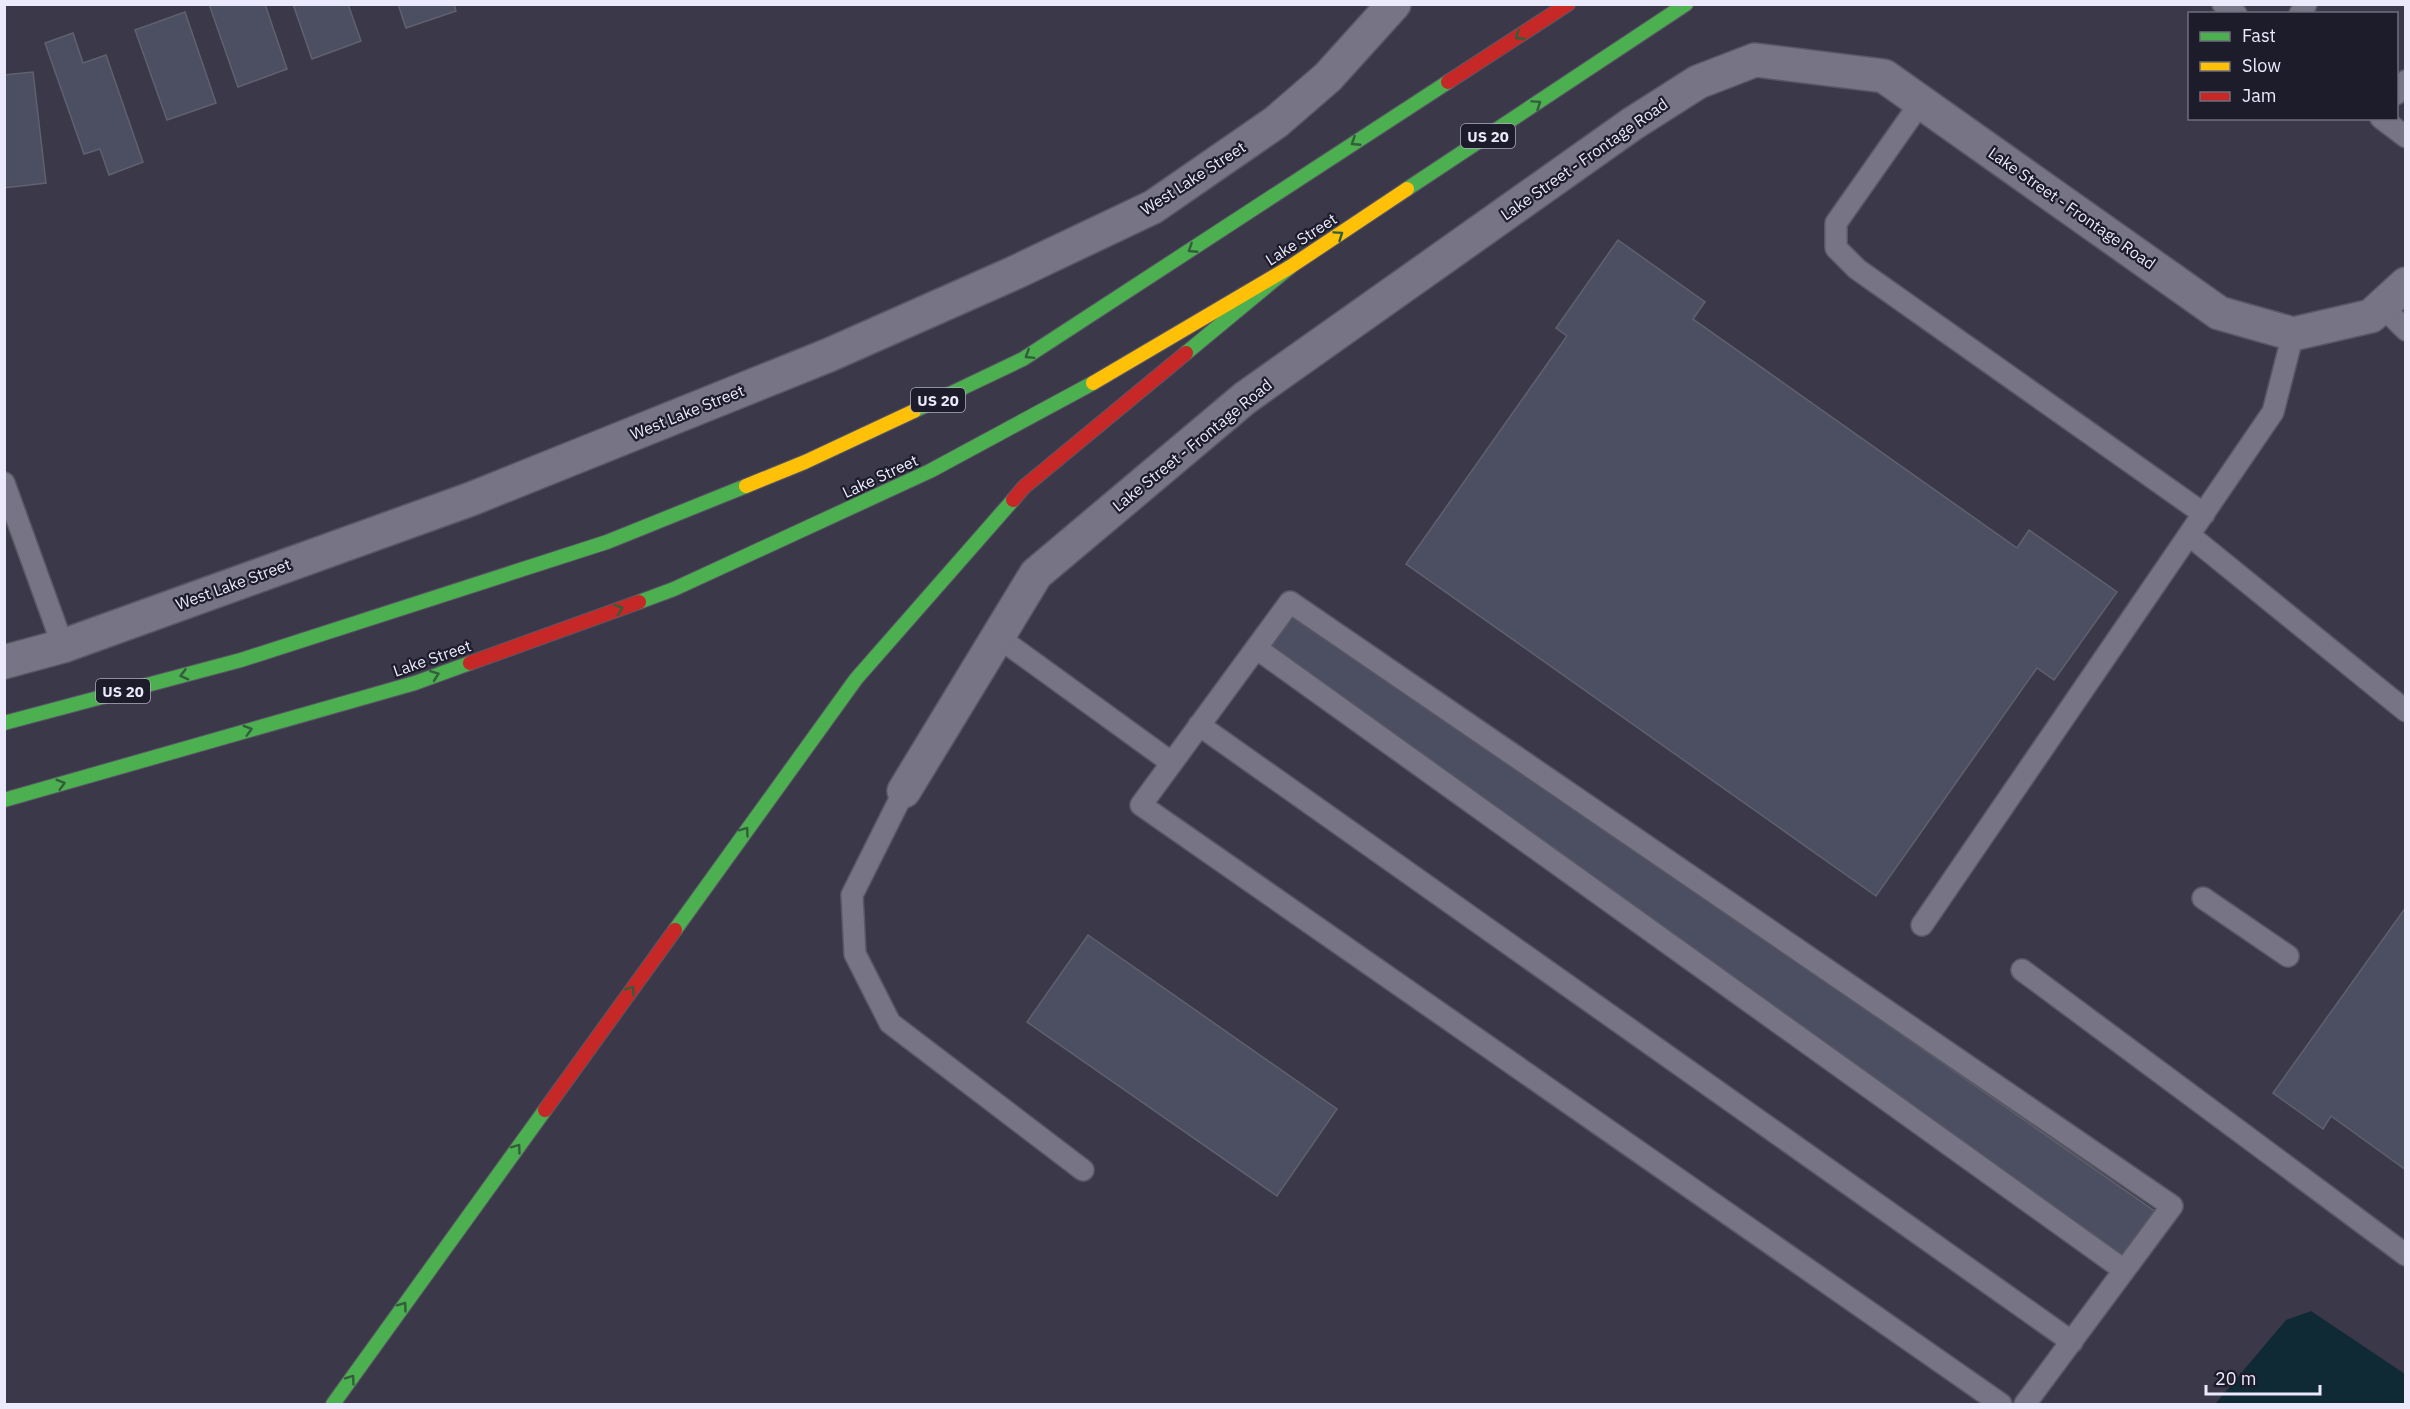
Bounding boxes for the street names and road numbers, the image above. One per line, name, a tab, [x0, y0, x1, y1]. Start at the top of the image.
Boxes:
street label: Lake Street - Frontage Road	[1497, 94, 1671, 224]
road number: US 20	[1461, 124, 1515, 148]
street label: West Lake Street	[1137, 137, 1249, 219]
street label: Lake Street - Frontage Road	[1985, 143, 2159, 273]
street label: Lake Street	[1262, 209, 1340, 269]
street label: Lake Street - Frontage Road	[1108, 374, 1276, 516]
street label: West Lake Street	[627, 380, 747, 444]
road number: US 20	[911, 388, 965, 412]
street label: Lake Street	[839, 450, 921, 502]
street label: West Lake Street	[173, 554, 293, 614]
street label: Lake Street	[390, 635, 474, 681]
road number: US 20	[96, 679, 150, 703]

